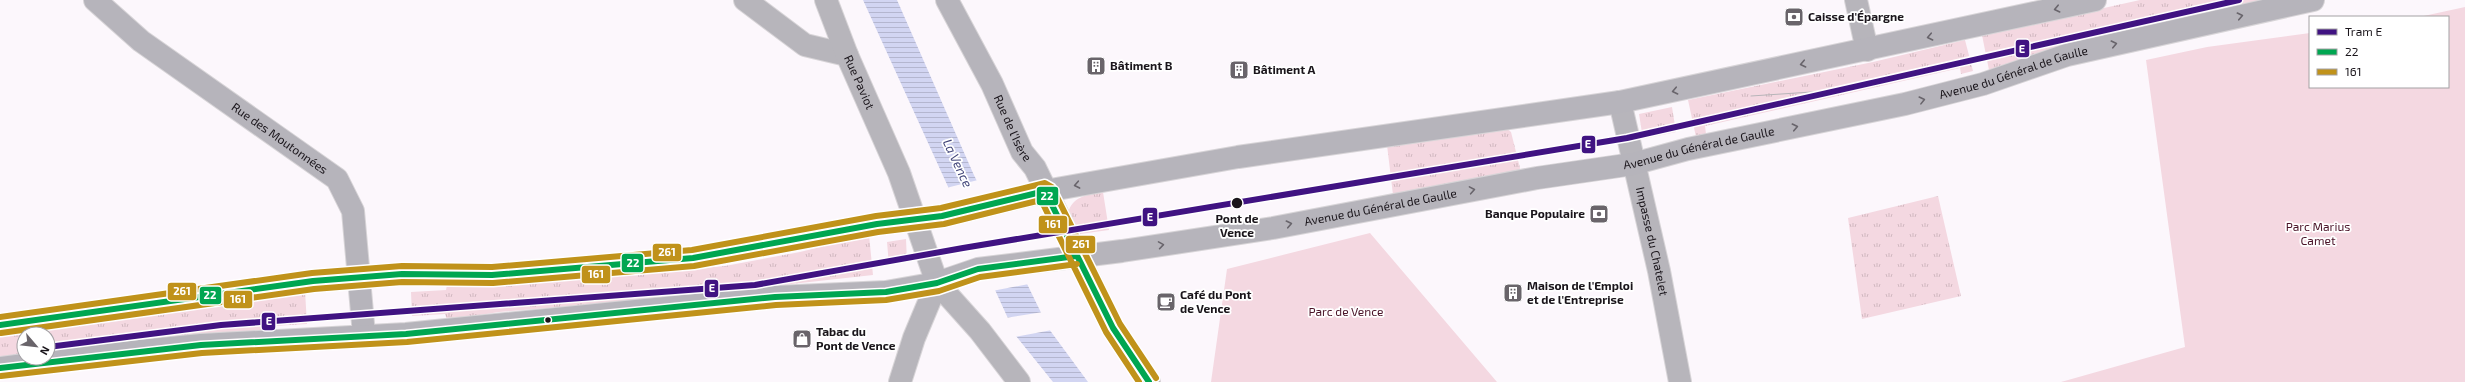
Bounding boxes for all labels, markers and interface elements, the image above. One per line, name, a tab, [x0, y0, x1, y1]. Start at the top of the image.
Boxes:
one-way arrow	[2053, 4, 2060, 12]
bank icon: Caisse d'Épargne	[1783, 6, 1805, 28]
place label: Caisse d'Épargne	[1808, 9, 1904, 23]
one-way arrow	[2237, 12, 2244, 20]
legend	[2309, 16, 2449, 88]
text: Tram E	[2345, 24, 2382, 38]
one-way arrow	[1926, 32, 1933, 40]
line badge: E	[2015, 39, 2030, 58]
one-way arrow	[2110, 40, 2117, 48]
text: E	[2019, 42, 2025, 55]
street label: Avenue du Général de Gaulle	[1938, 43, 2089, 101]
text: 22	[2345, 44, 2359, 58]
street label: Rue Paviot	[842, 53, 878, 112]
building icon: Bâtiment B	[1085, 55, 1107, 77]
place label: Bâtiment B	[1110, 58, 1173, 72]
building icon: Bâtiment A	[1228, 59, 1250, 81]
one-way arrow	[1799, 60, 1806, 68]
place label: Bâtiment A	[1253, 62, 1316, 76]
text: 161	[2345, 64, 2361, 78]
one-way arrow	[1672, 87, 1679, 95]
street label: Rue de l'Isère	[992, 92, 1035, 164]
one-way arrow	[1918, 96, 1925, 105]
street label: Rue des Moutonnées	[229, 99, 331, 176]
street label: Avenue du Général de Gaulle	[1622, 123, 1775, 171]
one-way arrow	[1792, 123, 1798, 132]
line badge: E	[1581, 135, 1596, 154]
water label: La Vence	[940, 136, 976, 190]
text: E	[1585, 137, 1591, 150]
one-way arrow	[1074, 180, 1080, 189]
street label: Avenue du Général de Gaulle	[1303, 185, 1458, 228]
street label: Impasse du Chatelet	[1634, 185, 1672, 297]
line badge: 22	[1036, 186, 1059, 206]
one-way arrow	[1469, 186, 1475, 195]
text: 22	[1041, 189, 1053, 202]
marker: Pont de Vence	[1230, 196, 1244, 210]
bank icon: Banque Populaire	[1588, 203, 1610, 225]
place label: Banque Populaire	[1485, 206, 1585, 220]
line badge: E	[1142, 207, 1158, 227]
text: E	[1147, 210, 1153, 223]
place label: Pont de Vence	[1215, 211, 1259, 239]
line badge: 161	[1038, 215, 1068, 234]
text: 161	[1045, 217, 1061, 230]
park label: Parc Marius Camet	[2286, 219, 2350, 247]
one-way arrow	[1286, 221, 1292, 229]
line badge: 261	[1065, 235, 1096, 254]
text: 261	[1072, 237, 1090, 250]
one-way arrow	[1158, 241, 1164, 250]
line badge: 261	[652, 243, 682, 262]
text: 261	[658, 245, 676, 258]
line badge: 22	[621, 253, 644, 273]
text: 22	[627, 256, 639, 269]
line badge: 161	[581, 265, 611, 284]
text: 161	[588, 267, 604, 280]
place label: Maison de l'Emploi et de l'Entreprise	[1527, 278, 1633, 306]
line badge: E	[704, 279, 719, 298]
text: E	[709, 281, 715, 294]
line badge: 261	[167, 282, 197, 301]
building icon: Maison de l'Emploi et de l'Entreprise	[1502, 282, 1524, 304]
text: 261	[173, 284, 191, 297]
line badge: 22	[199, 286, 222, 305]
place label: Café du Pont de Vence	[1180, 287, 1252, 315]
text: 22	[204, 288, 216, 301]
line badge: 161	[223, 290, 253, 309]
cafe icon: Café du Pont de Vence	[1155, 291, 1177, 313]
text: 161	[230, 292, 246, 305]
park label: Parc de Vence	[1308, 304, 1384, 318]
line badge: E	[261, 312, 276, 331]
text: E	[266, 314, 272, 327]
unlabelled marker	[543, 315, 553, 325]
place label: Tabac du Pont de Vence	[816, 324, 896, 352]
north arrow	[16, 326, 56, 366]
shop icon: Tabac du Pont de Vence	[791, 328, 813, 350]
text: N	[38, 344, 53, 358]

